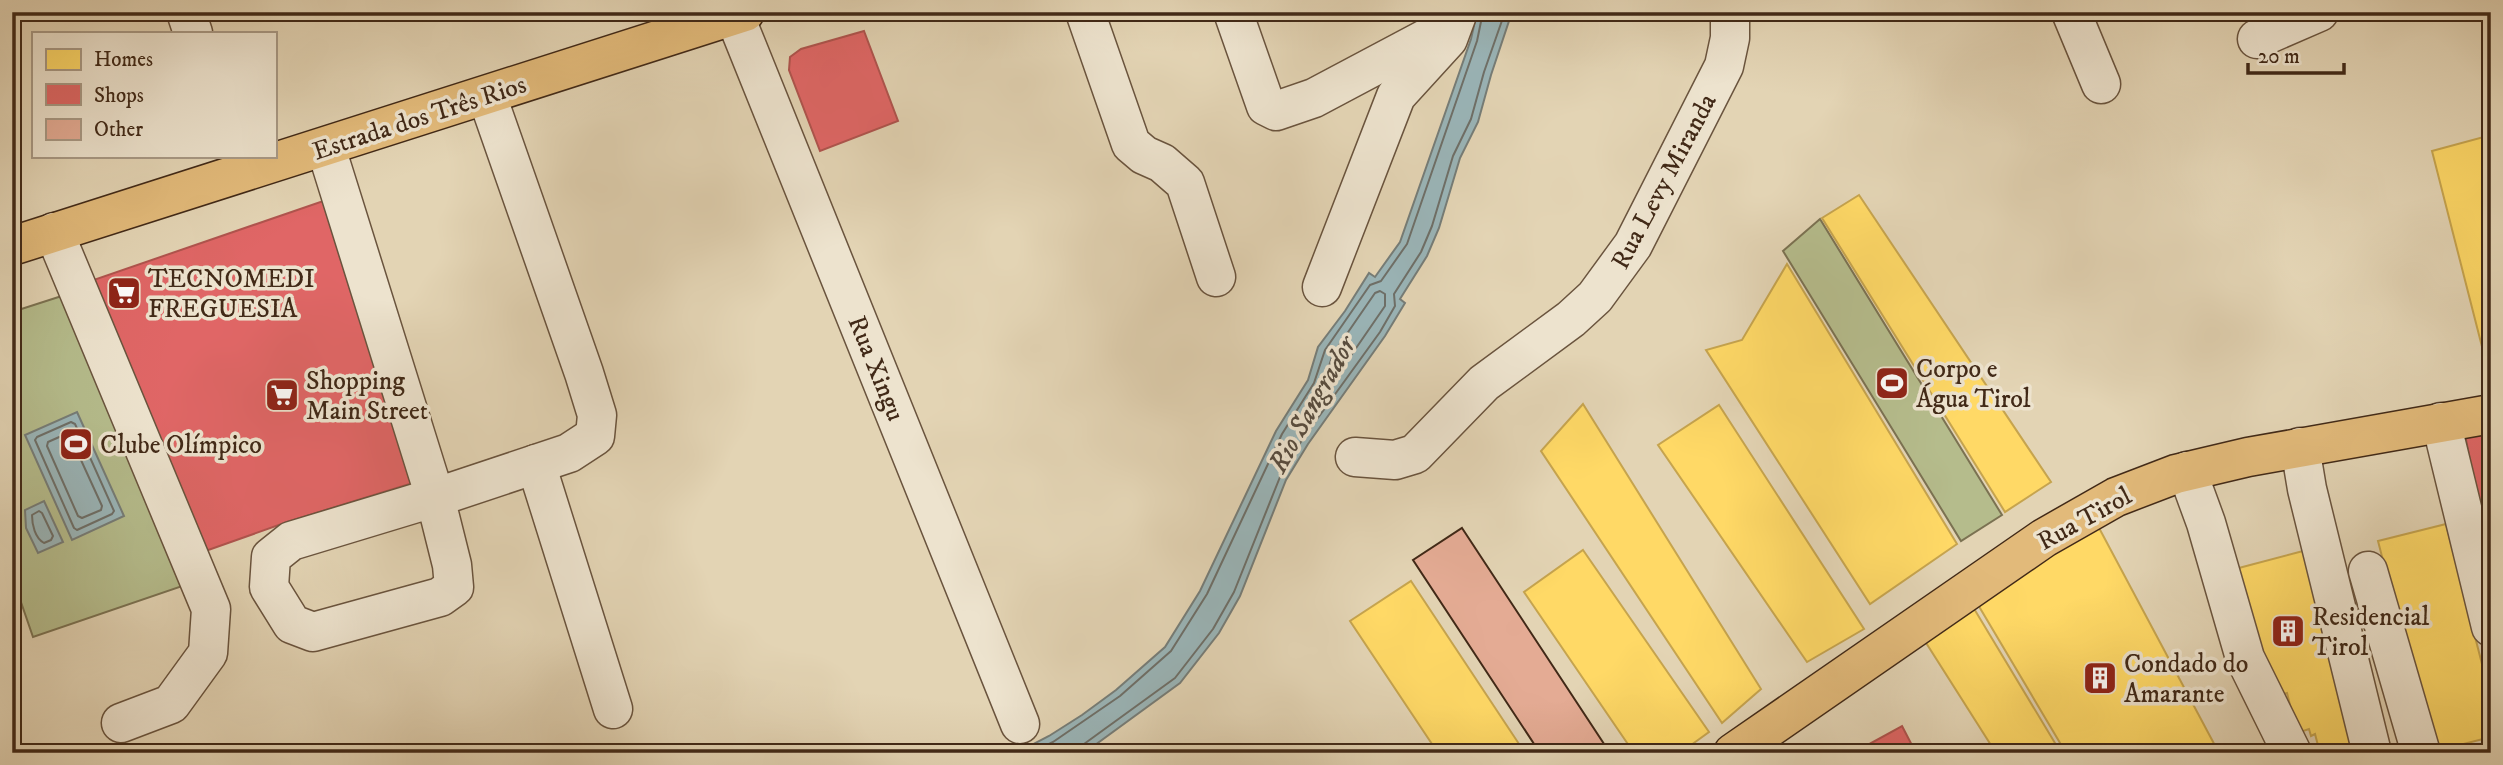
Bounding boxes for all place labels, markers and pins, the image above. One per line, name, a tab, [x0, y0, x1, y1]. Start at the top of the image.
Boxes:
place label: TECNOMEDI FREGUESIA	[148, 263, 315, 326]
supermarket icon: TECNOMEDI FREGUESIA	[105, 274, 143, 312]
place label: Corpo e Água Tirol	[1916, 353, 2031, 416]
sports icon: Corpo e Água Tirol	[1873, 364, 1911, 402]
place label: Shopping Main Street	[306, 365, 428, 428]
supermarket icon: Shopping Main Street	[263, 376, 301, 414]
sports icon: Clube Olímpico	[57, 425, 95, 463]
place label: Clube Olímpico	[100, 429, 262, 462]
place label: Residencial Tirol	[2312, 601, 2429, 664]
building icon: Residencial Tirol	[2269, 612, 2307, 650]
place label: Condado do Amarante	[2124, 648, 2248, 711]
building icon: Condado do Amarante	[2081, 659, 2119, 697]

